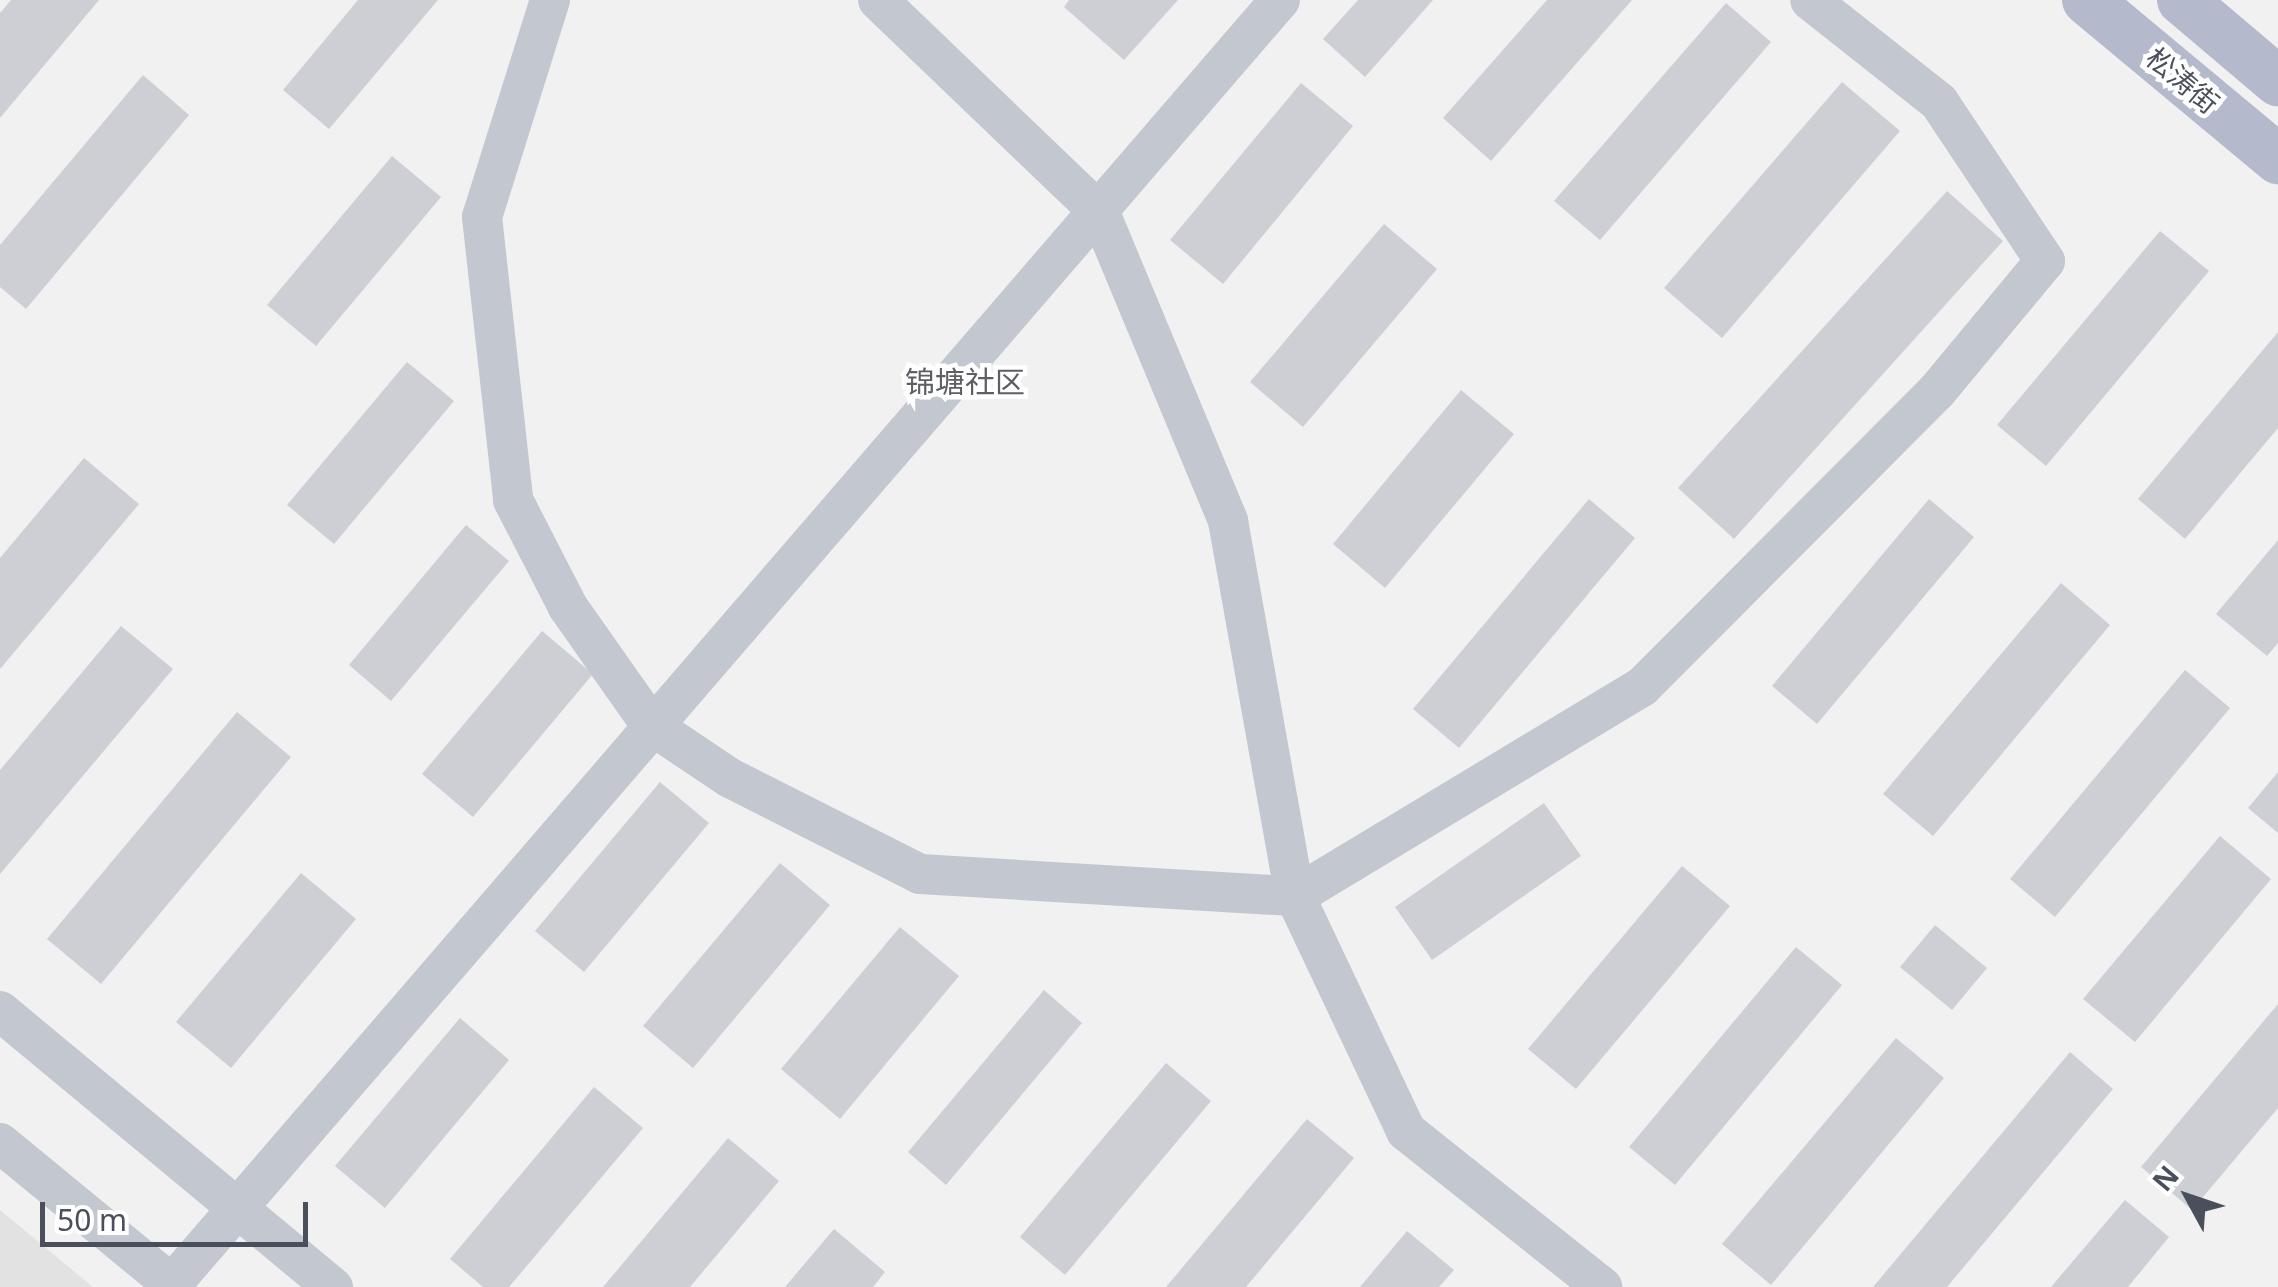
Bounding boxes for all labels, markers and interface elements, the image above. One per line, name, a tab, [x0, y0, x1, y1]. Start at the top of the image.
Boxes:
street label: 松涛街	[2140, 40, 2226, 120]
district label: 锦塘社区	[905, 364, 1025, 400]
north arrow	[2138, 1147, 2238, 1247]
text: N	[2143, 1157, 2187, 1199]
scale bar	[45, 1182, 312, 1244]
text: 50 m	[57, 1199, 127, 1240]

